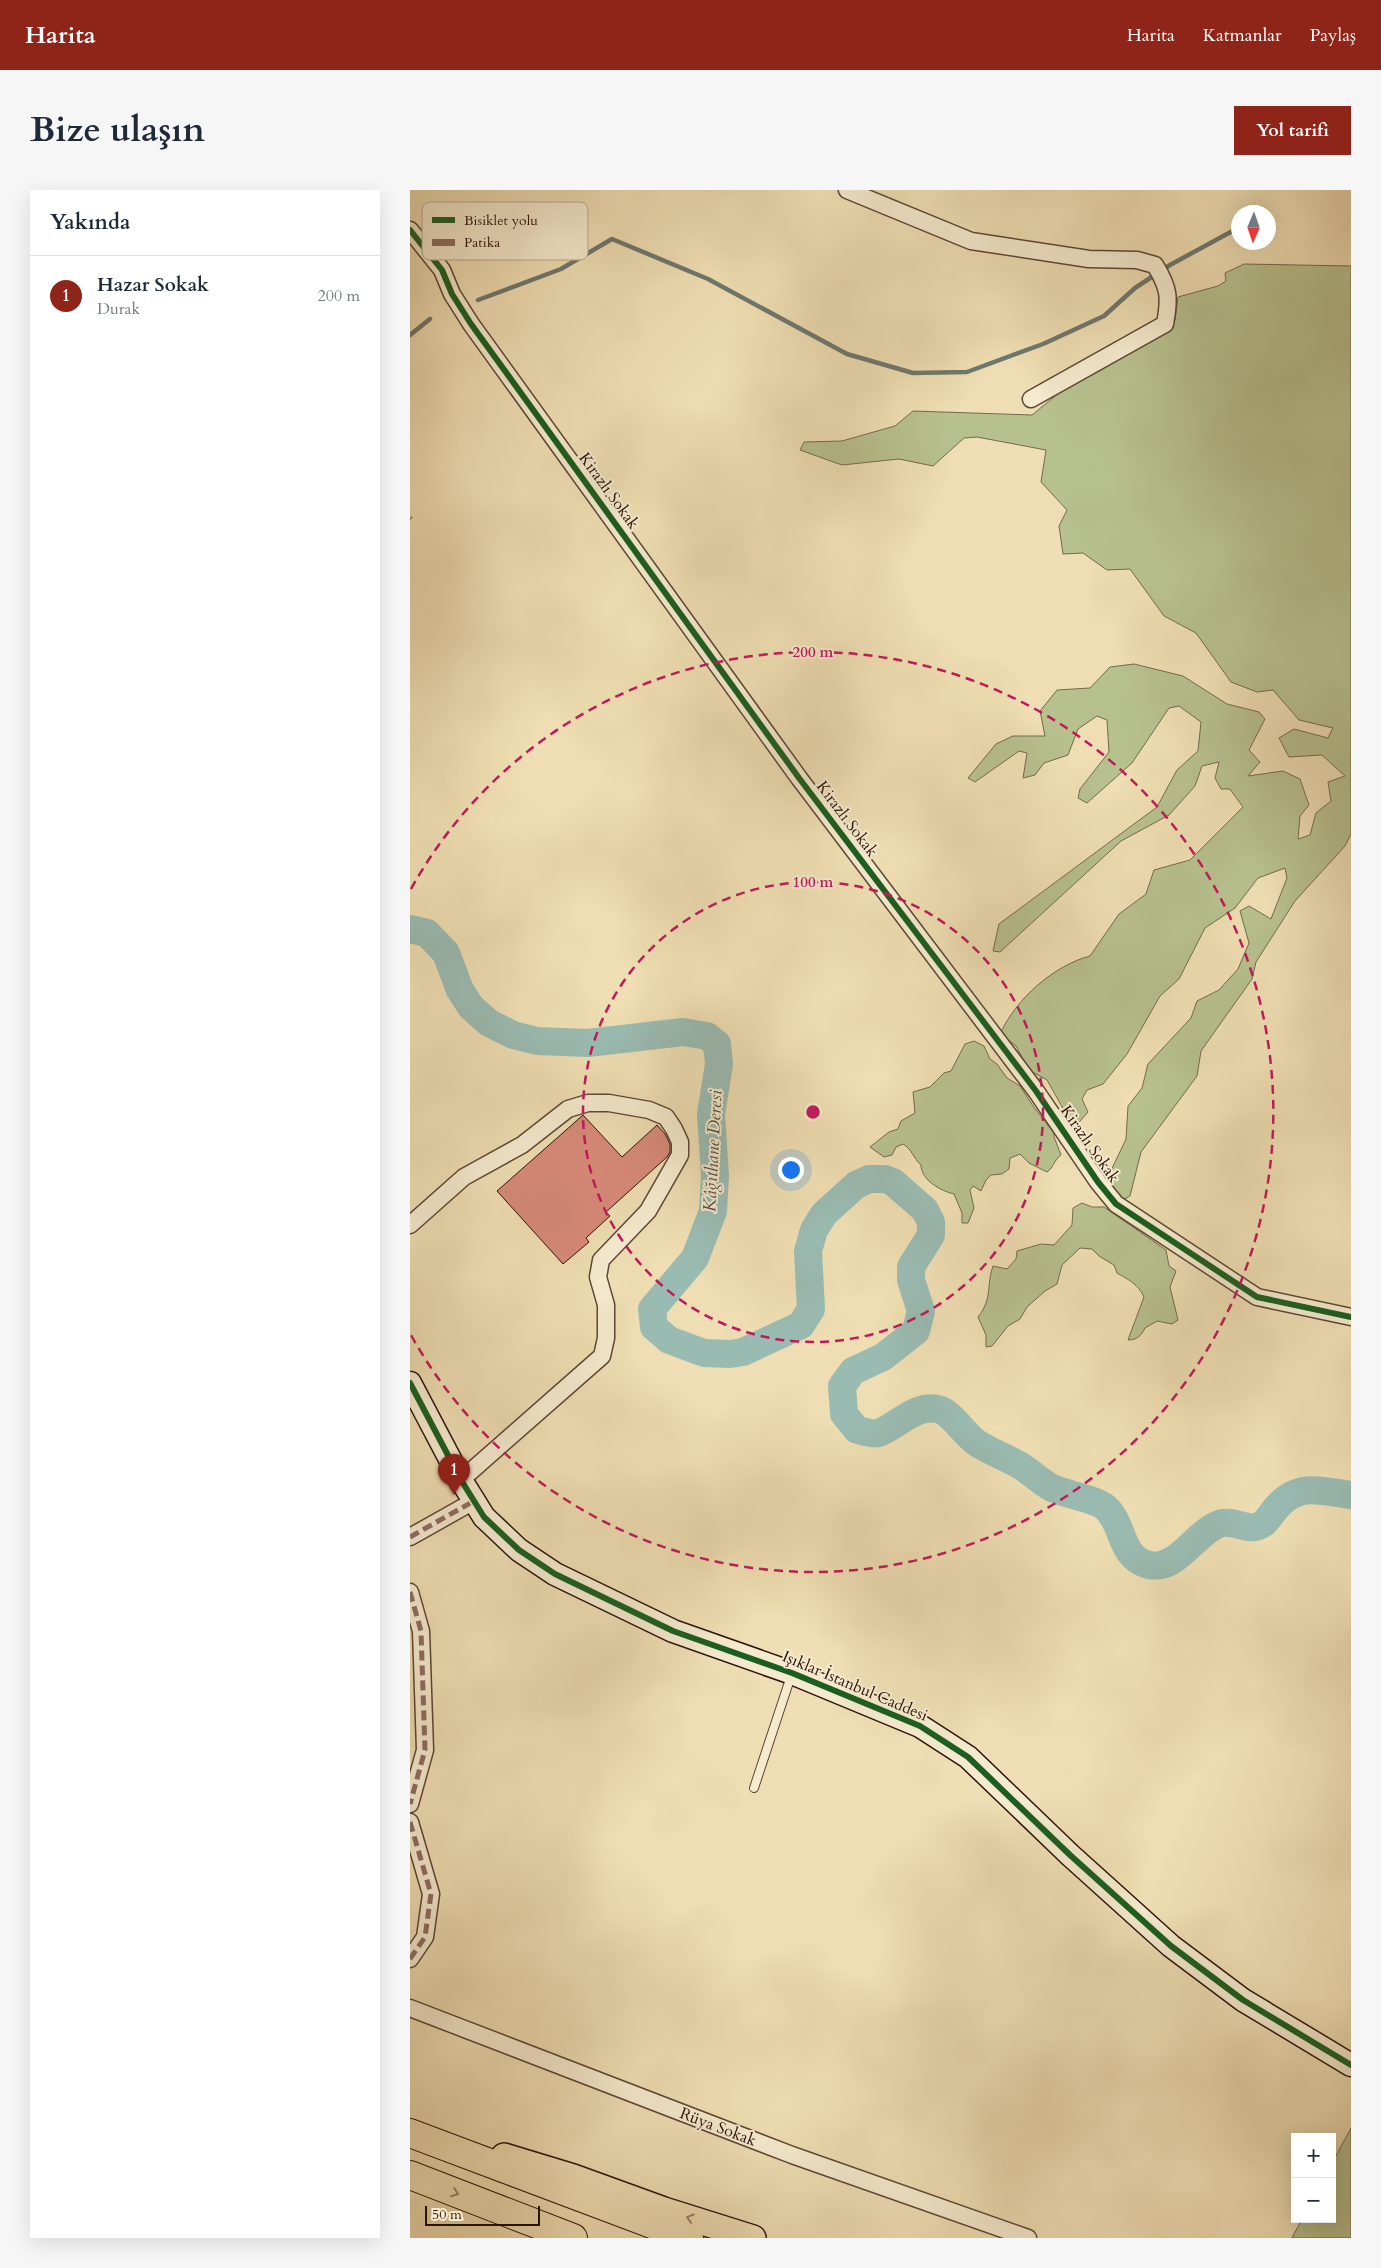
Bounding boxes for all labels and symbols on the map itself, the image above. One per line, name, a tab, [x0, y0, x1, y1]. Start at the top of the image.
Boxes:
legend	[422, 202, 588, 260]
north arrow	[1231, 205, 1276, 250]
text: Bisiklet yolu	[464, 211, 538, 230]
text: Patika	[464, 233, 500, 252]
street label: Kirazlı Sokak	[574, 448, 645, 534]
text: 200 m	[793, 642, 834, 662]
street label: Kirazlı Sokak	[811, 776, 883, 862]
text: 100 m	[793, 872, 834, 892]
water label: Kâğıthane Deresi	[697, 1088, 729, 1213]
street label: Kirazlı Sokak	[1055, 1101, 1125, 1187]
centre of rings	[804, 1103, 822, 1121]
your location	[778, 1157, 804, 1183]
pin: 1	[438, 1454, 470, 1495]
street label: Işıklar İstanbul Caddesi	[779, 1645, 932, 1727]
street label: Rüya Sokak	[677, 2102, 760, 2152]
one-way arrow	[451, 2187, 459, 2197]
scale bar	[425, 2203, 540, 2226]
one-way arrow	[686, 2214, 694, 2224]

